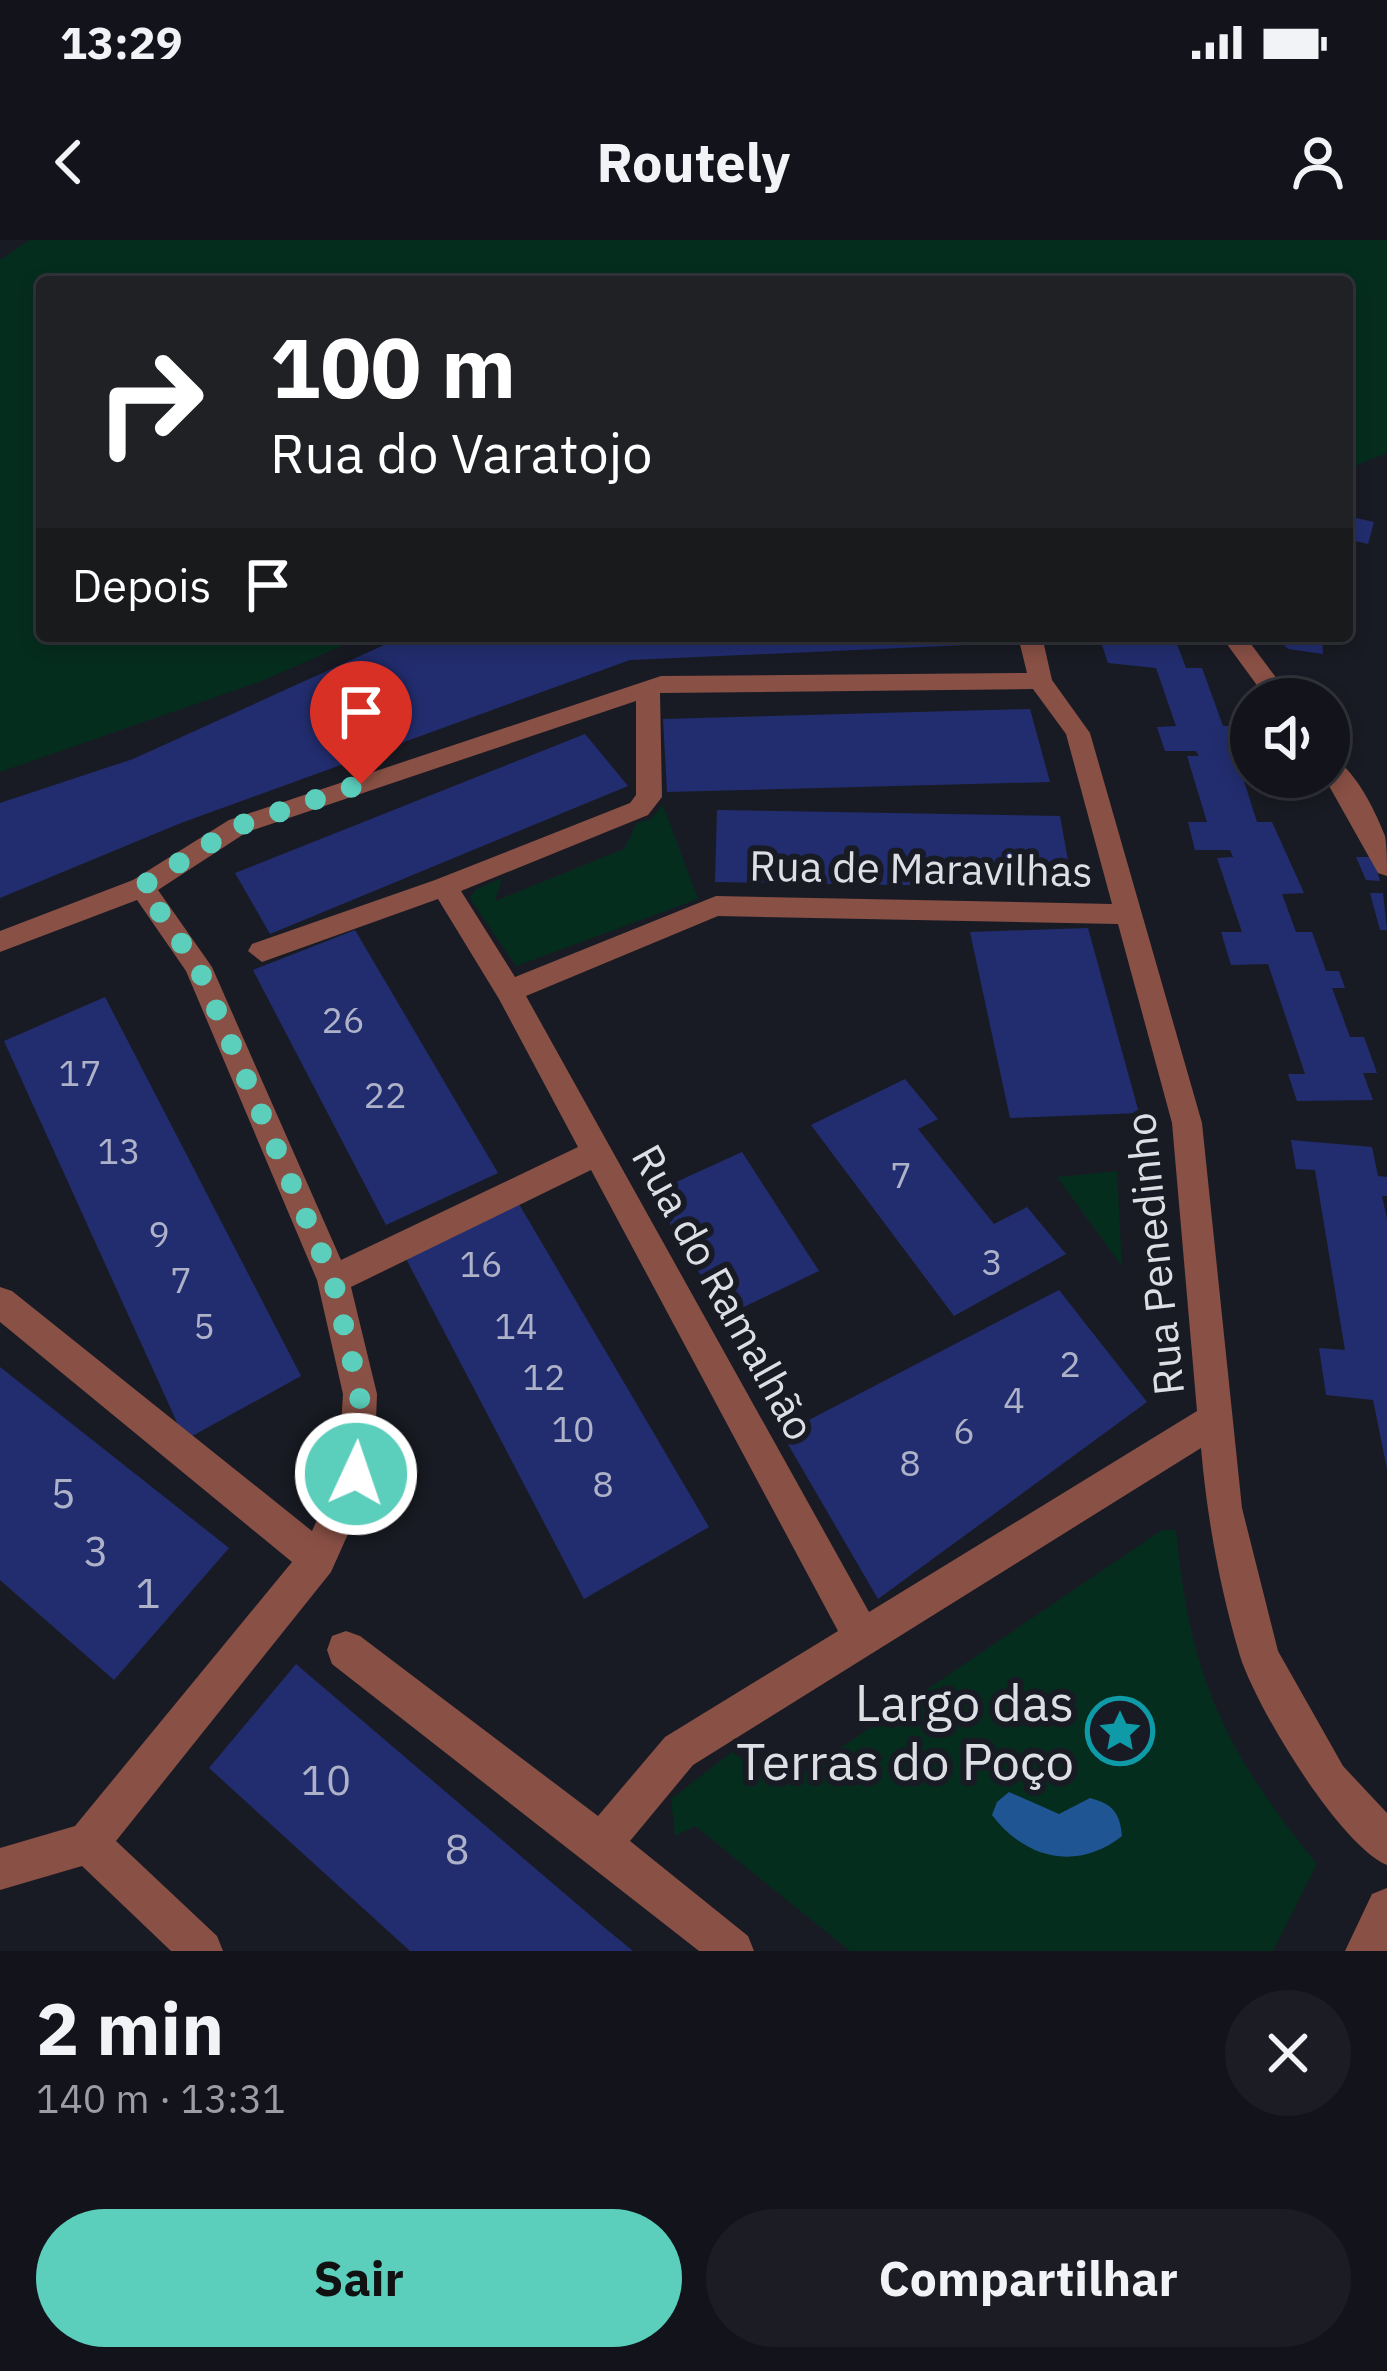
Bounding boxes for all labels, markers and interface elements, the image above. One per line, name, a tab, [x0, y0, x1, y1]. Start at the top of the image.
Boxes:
text: 13:29	[60, 13, 183, 71]
text: Routely	[597, 127, 790, 197]
icon: back	[36, 129, 102, 195]
icon: person	[1285, 129, 1351, 195]
text: 100 m	[270, 312, 516, 421]
icon: right	[72, 324, 228, 480]
text: Rua do Varatojo	[270, 418, 652, 488]
icon: arrive	[235, 552, 301, 618]
text: Depois	[72, 556, 211, 614]
pin	[310, 661, 412, 784]
map controls	[1230, 678, 1350, 798]
button: sound	[1230, 678, 1350, 798]
icon: arrive	[328, 679, 394, 745]
street label: Rua de Maravilhas	[749, 838, 1093, 898]
house number: 26	[321, 996, 365, 1043]
house number: 17	[58, 1049, 102, 1096]
house number: 22	[363, 1071, 407, 1118]
street label: Rua Penedinho	[1112, 1110, 1196, 1398]
house number: 13	[97, 1127, 141, 1174]
street label: Rua do Ramalhão	[620, 1134, 828, 1450]
house number: 7	[890, 1151, 912, 1198]
house number: 9	[148, 1210, 170, 1257]
house number: 3	[981, 1238, 1003, 1285]
house number: 16	[459, 1240, 503, 1287]
house number: 7	[170, 1256, 192, 1303]
house number: 5	[193, 1302, 215, 1349]
house number: 14	[494, 1302, 538, 1349]
house number: 2	[1059, 1340, 1081, 1387]
house number: 12	[522, 1353, 566, 1400]
house number: 4	[1003, 1376, 1025, 1423]
house number: 10	[551, 1405, 595, 1452]
house number: 6	[953, 1407, 975, 1454]
position arrow	[293, 1411, 419, 1537]
house number: 8	[899, 1439, 921, 1486]
house number: 8	[592, 1460, 614, 1507]
house number: 5	[50, 1465, 76, 1520]
house number: 3	[83, 1523, 109, 1578]
house number: 1	[135, 1565, 161, 1620]
place label: Largo das Terras do Poço	[736, 1669, 1074, 1794]
place icon: Largo das Terras do Poço	[1085, 1696, 1155, 1766]
house number: 10	[301, 1752, 351, 1807]
house number: 8	[444, 1821, 470, 1876]
text: 2 min	[36, 1981, 224, 2075]
button: close	[1225, 1990, 1351, 2116]
text: 140 m · 13:31	[36, 2073, 286, 2124]
button: Sair	[36, 2209, 682, 2347]
button: Compartilhar	[706, 2209, 1351, 2347]

